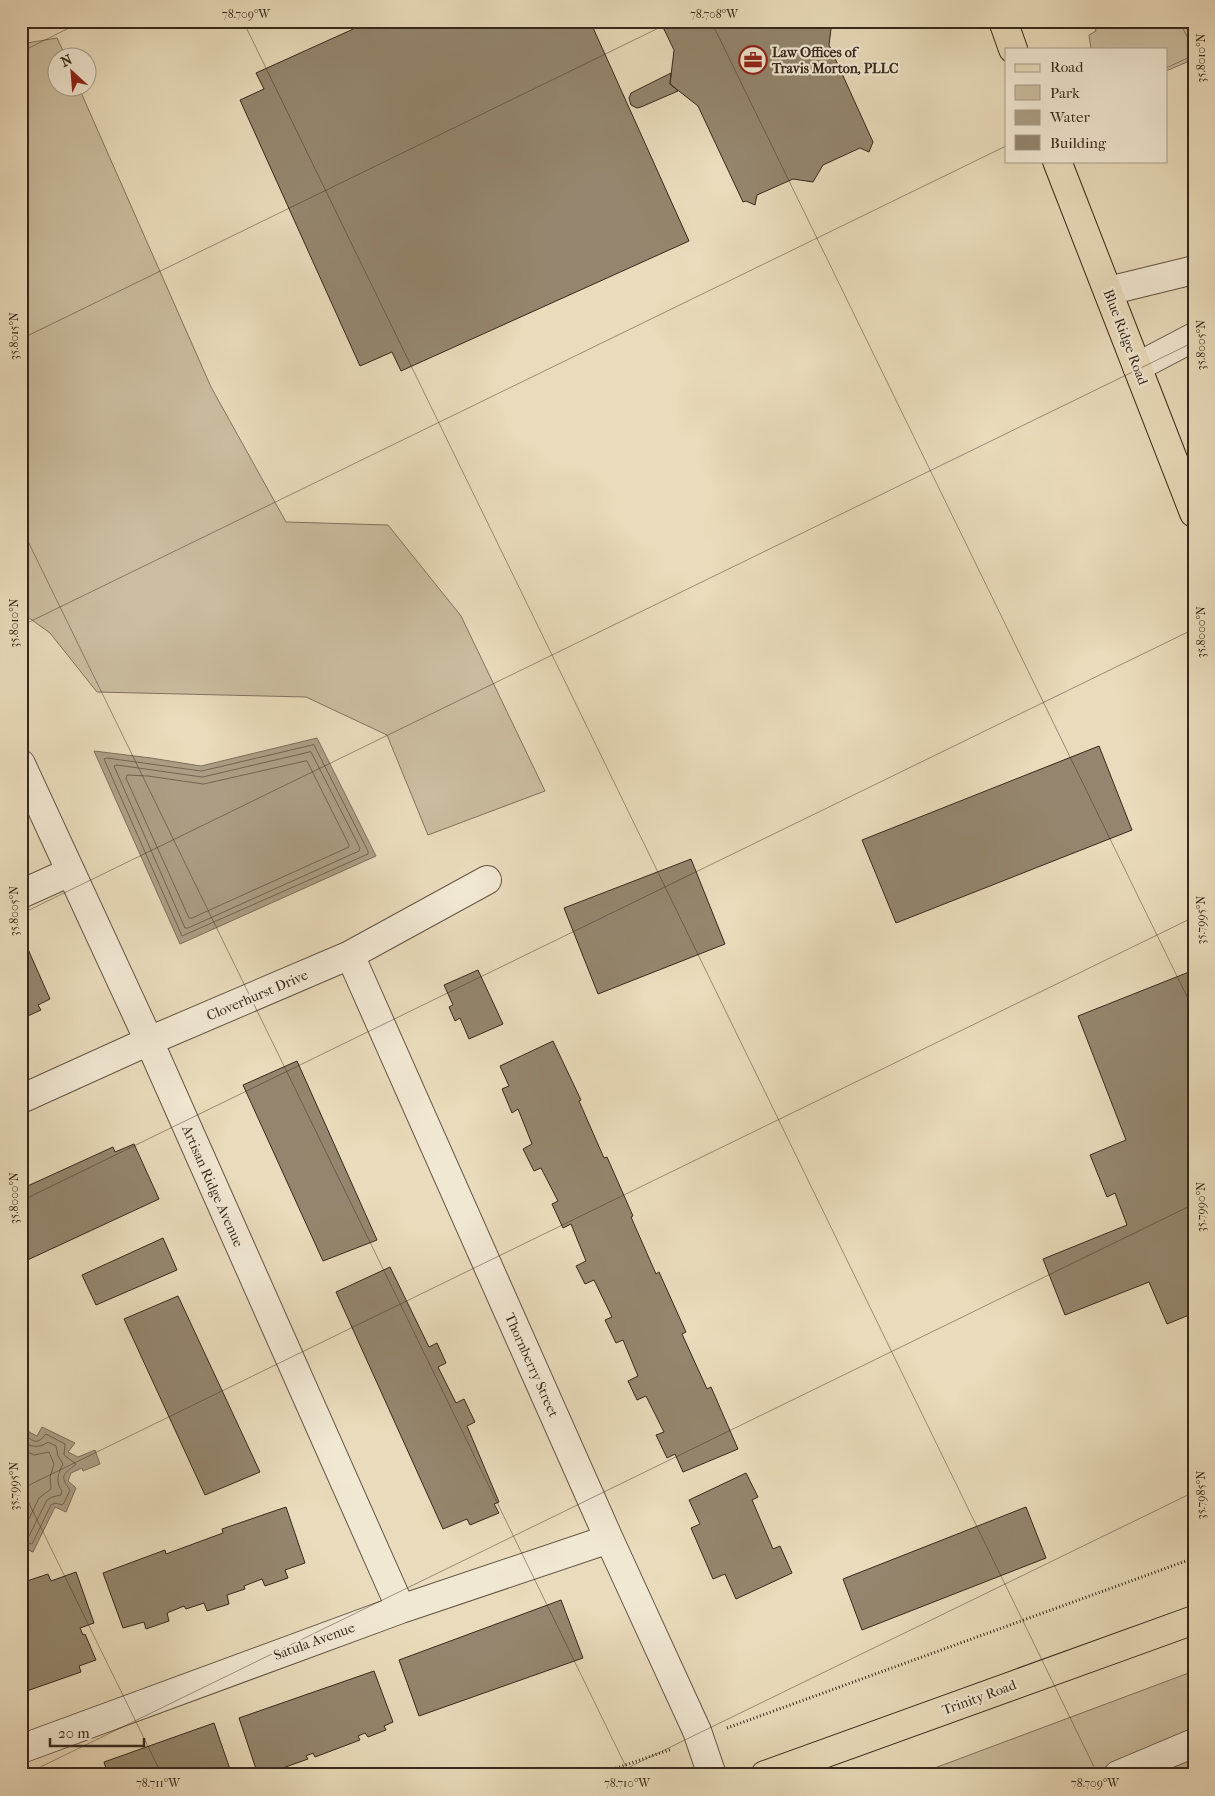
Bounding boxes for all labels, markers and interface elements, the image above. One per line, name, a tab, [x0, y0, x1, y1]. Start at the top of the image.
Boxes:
text: 78.709°W	[222, 7, 271, 21]
text: 78.708°W	[690, 7, 739, 21]
text: 35.8010°N	[1194, 33, 1208, 83]
place label: Law Offices of Travis Morton, PLLC	[771, 44, 898, 77]
office icon: Law Offices of Travis Morton, PLLC	[738, 45, 768, 75]
north arrow	[48, 48, 98, 98]
legend	[1005, 48, 1168, 162]
text: N	[58, 51, 75, 71]
text: Road	[1050, 58, 1084, 76]
text: Park	[1050, 84, 1080, 102]
text: Water	[1049, 108, 1090, 126]
text: Building	[1050, 134, 1107, 152]
street label: Blue Ridge Road	[1099, 287, 1152, 388]
text: 35.8015°N	[7, 312, 21, 360]
text: 35.8005°N	[1194, 320, 1208, 370]
text: 35.8010°N	[7, 598, 21, 648]
text: 35.8000°N	[1194, 606, 1208, 658]
text: 35.8005°N	[7, 886, 21, 936]
text: 35.7995°N	[1194, 896, 1208, 944]
street label: Cloverhurst Drive	[204, 966, 310, 1024]
street label: Artisan Ridge Avenue	[178, 1122, 247, 1250]
text: 35.8000°N	[7, 1172, 21, 1224]
text: 35.7990°N	[1194, 1182, 1208, 1232]
street label: Thornberry Street	[501, 1311, 562, 1420]
text: 35.7995°N	[7, 1462, 21, 1510]
text: 35.7985°N	[1194, 1471, 1208, 1519]
street label: Satula Avenue	[271, 1619, 357, 1664]
street label: Trinity Road	[940, 1676, 1019, 1719]
scale bar	[50, 1716, 144, 1748]
text: 20 m	[58, 1724, 90, 1742]
text: 78.711°W	[136, 1776, 181, 1790]
text: 78.710°W	[604, 1776, 651, 1790]
text: 78.709°W	[1071, 1776, 1120, 1790]

